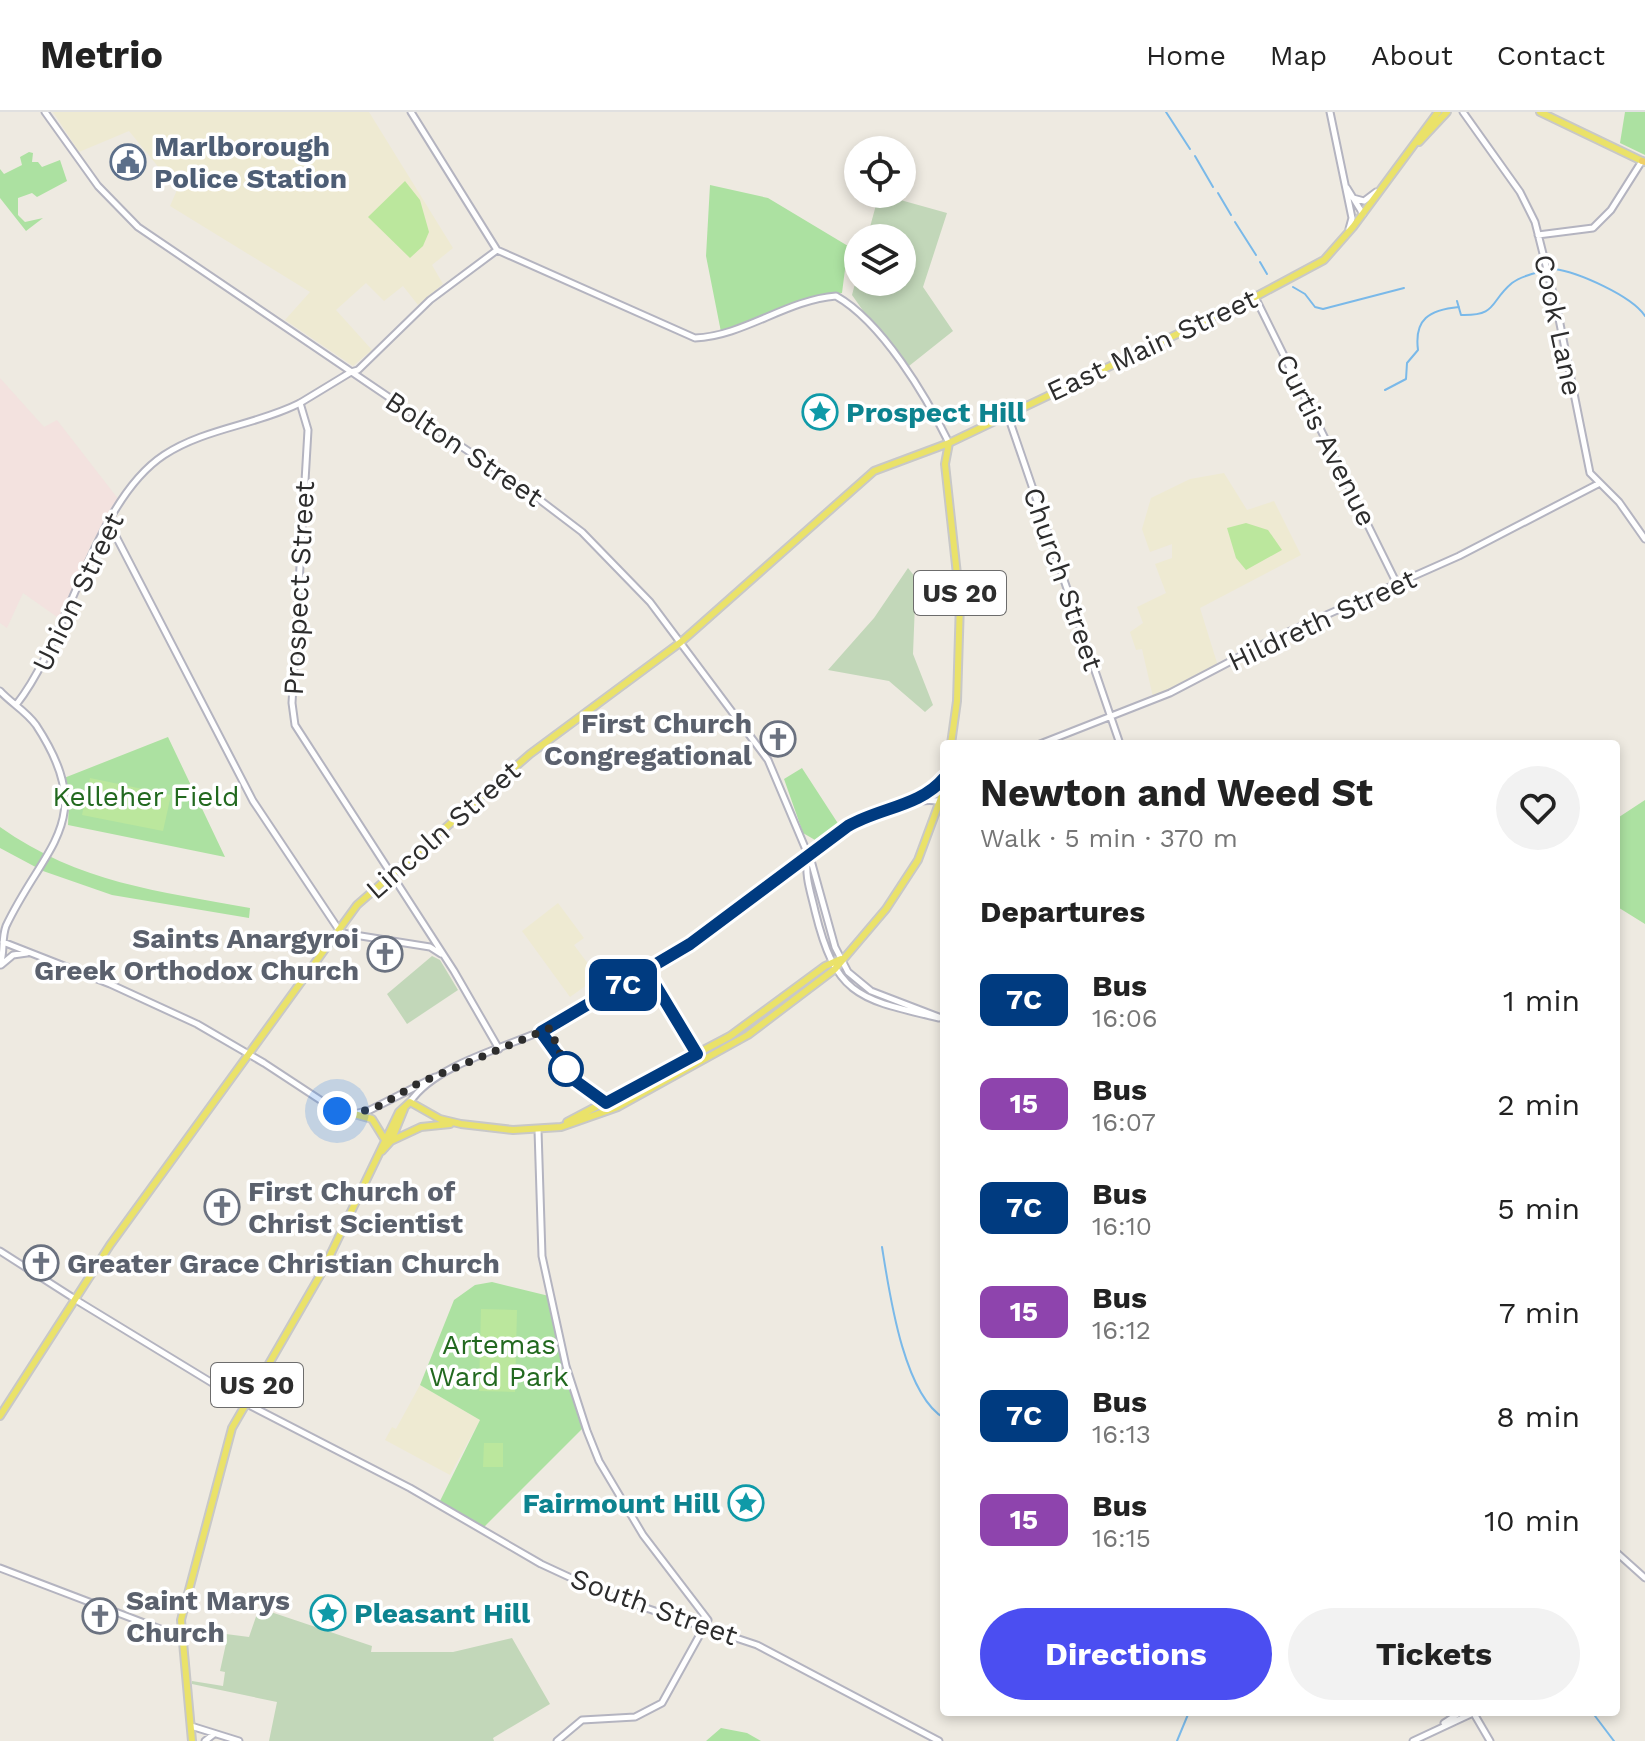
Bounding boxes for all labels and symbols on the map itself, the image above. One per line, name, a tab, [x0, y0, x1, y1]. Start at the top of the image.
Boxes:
place label: Marlborough Police Station	[154, 130, 347, 195]
public building icon: Marlborough Police Station	[109, 143, 147, 181]
street label: Cook Lane	[1527, 251, 1589, 399]
street label: East Main Street	[1042, 282, 1263, 408]
street label: Curtis Avenue	[1269, 349, 1383, 531]
street label: Bolton Street	[379, 384, 549, 514]
place icon: Prospect Hill	[801, 393, 839, 431]
place label: Prospect Hill	[846, 396, 1026, 429]
street label: Prospect Street	[277, 480, 321, 696]
street label: Church Street	[1016, 483, 1110, 675]
street label: Union Street	[25, 507, 131, 677]
street label: Hildreth Street	[1223, 562, 1422, 678]
road number: US 20	[914, 571, 1006, 615]
place label: First Church Congregational	[544, 707, 753, 772]
church icon: First Church Congregational	[759, 720, 797, 758]
street label: Lincoln Street	[359, 754, 527, 906]
park label: Kelleher Field	[52, 780, 240, 813]
place label: Saints Anargyroi Greek Orthodox Church	[34, 922, 359, 987]
church icon: Saints Anargyroi Greek Orthodox Church	[366, 935, 404, 973]
line badge: 7C	[587, 959, 659, 1011]
unlabelled marker	[549, 1052, 583, 1086]
your location	[317, 1091, 357, 1131]
place label: First Church of Christ Scientist	[248, 1175, 463, 1240]
church icon: First Church of Christ Scientist	[203, 1188, 241, 1226]
church icon: Greater Grace Christian Church	[22, 1244, 60, 1282]
place label: Greater Grace Christian Church	[67, 1247, 500, 1280]
park label: Artemas Ward Park	[429, 1328, 569, 1393]
road number: US 20	[211, 1363, 303, 1407]
place icon: Fairmount Hill	[727, 1484, 765, 1522]
place label: Fairmount Hill	[523, 1487, 721, 1520]
street label: South Street	[566, 1562, 742, 1653]
place label: Saint Marys Church	[126, 1584, 290, 1649]
place icon: Pleasant Hill	[309, 1594, 347, 1632]
church icon: Saint Marys Church	[81, 1597, 119, 1635]
place label: Pleasant Hill	[354, 1597, 531, 1630]

